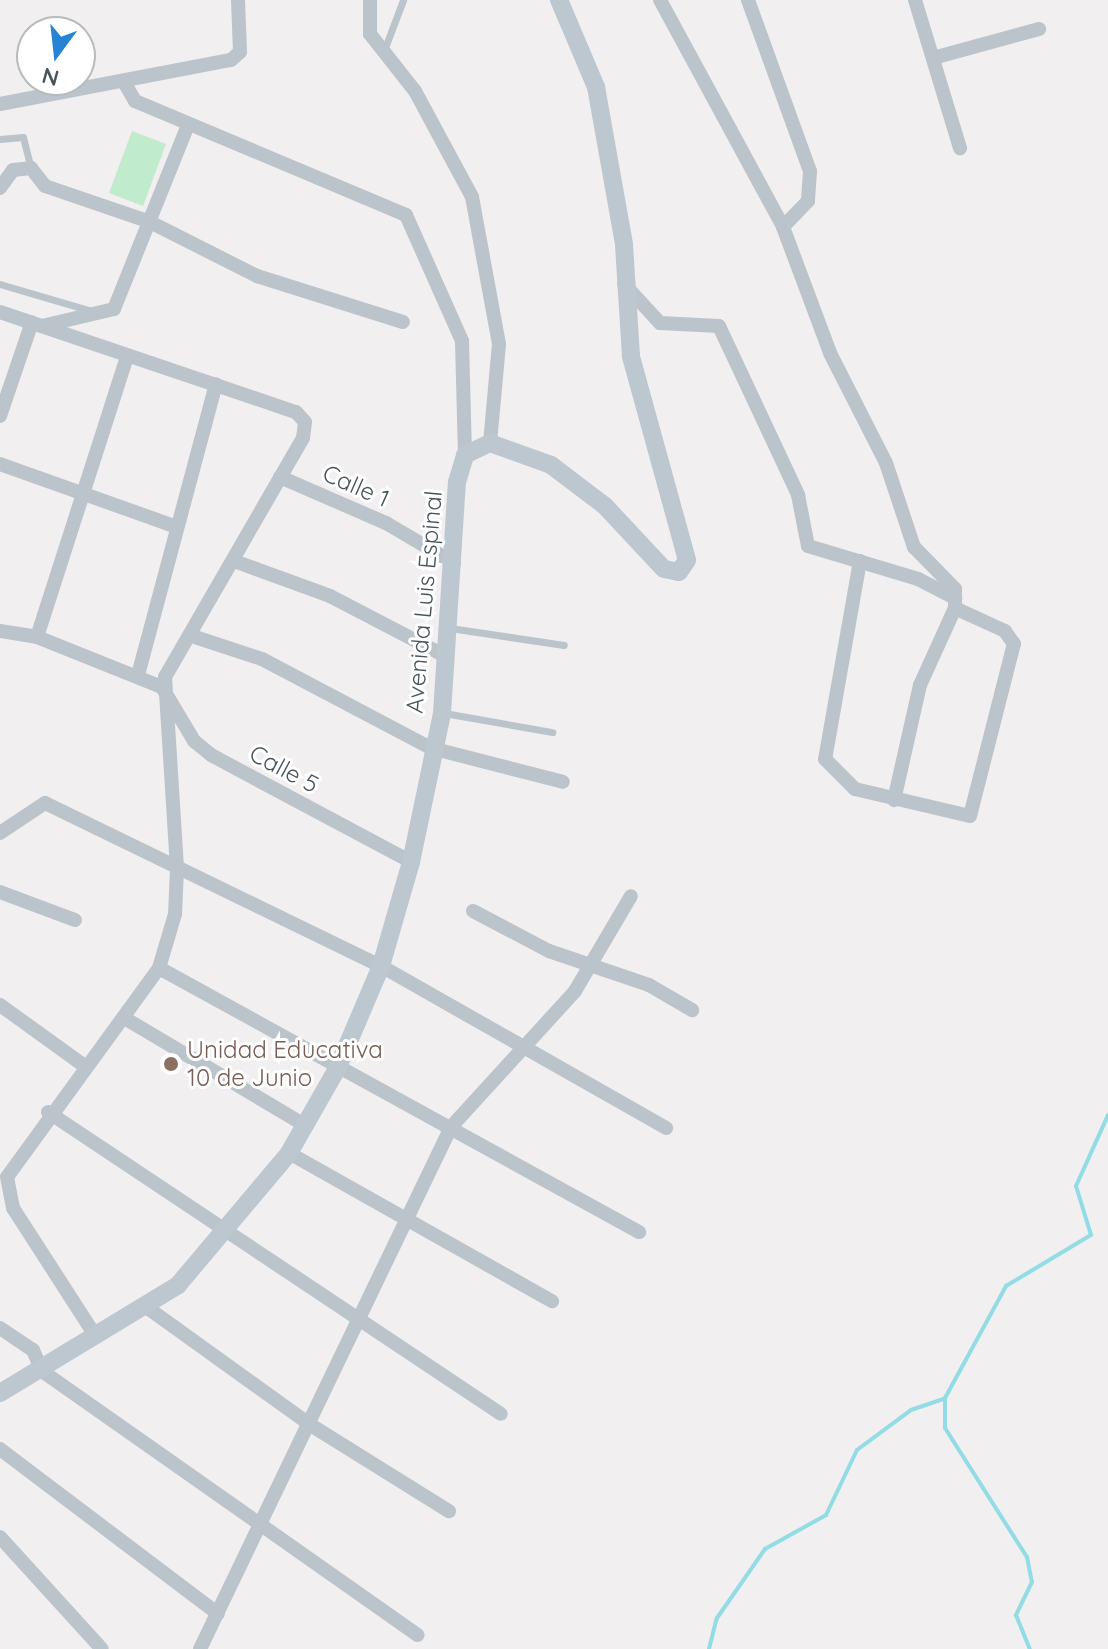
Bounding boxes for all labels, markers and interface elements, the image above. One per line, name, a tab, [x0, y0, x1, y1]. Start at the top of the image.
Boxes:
north arrow	[16, 16, 96, 96]
text: N	[39, 62, 62, 93]
street label: Calle 1	[318, 459, 394, 513]
street label: Avenida Luis Espinal	[400, 489, 448, 715]
street label: Calle 5	[244, 739, 324, 799]
place label: Unidad Educativa 10 de Junio	[187, 1036, 383, 1092]
marker: Unidad Educativa 10 de Junio	[162, 1055, 180, 1073]

